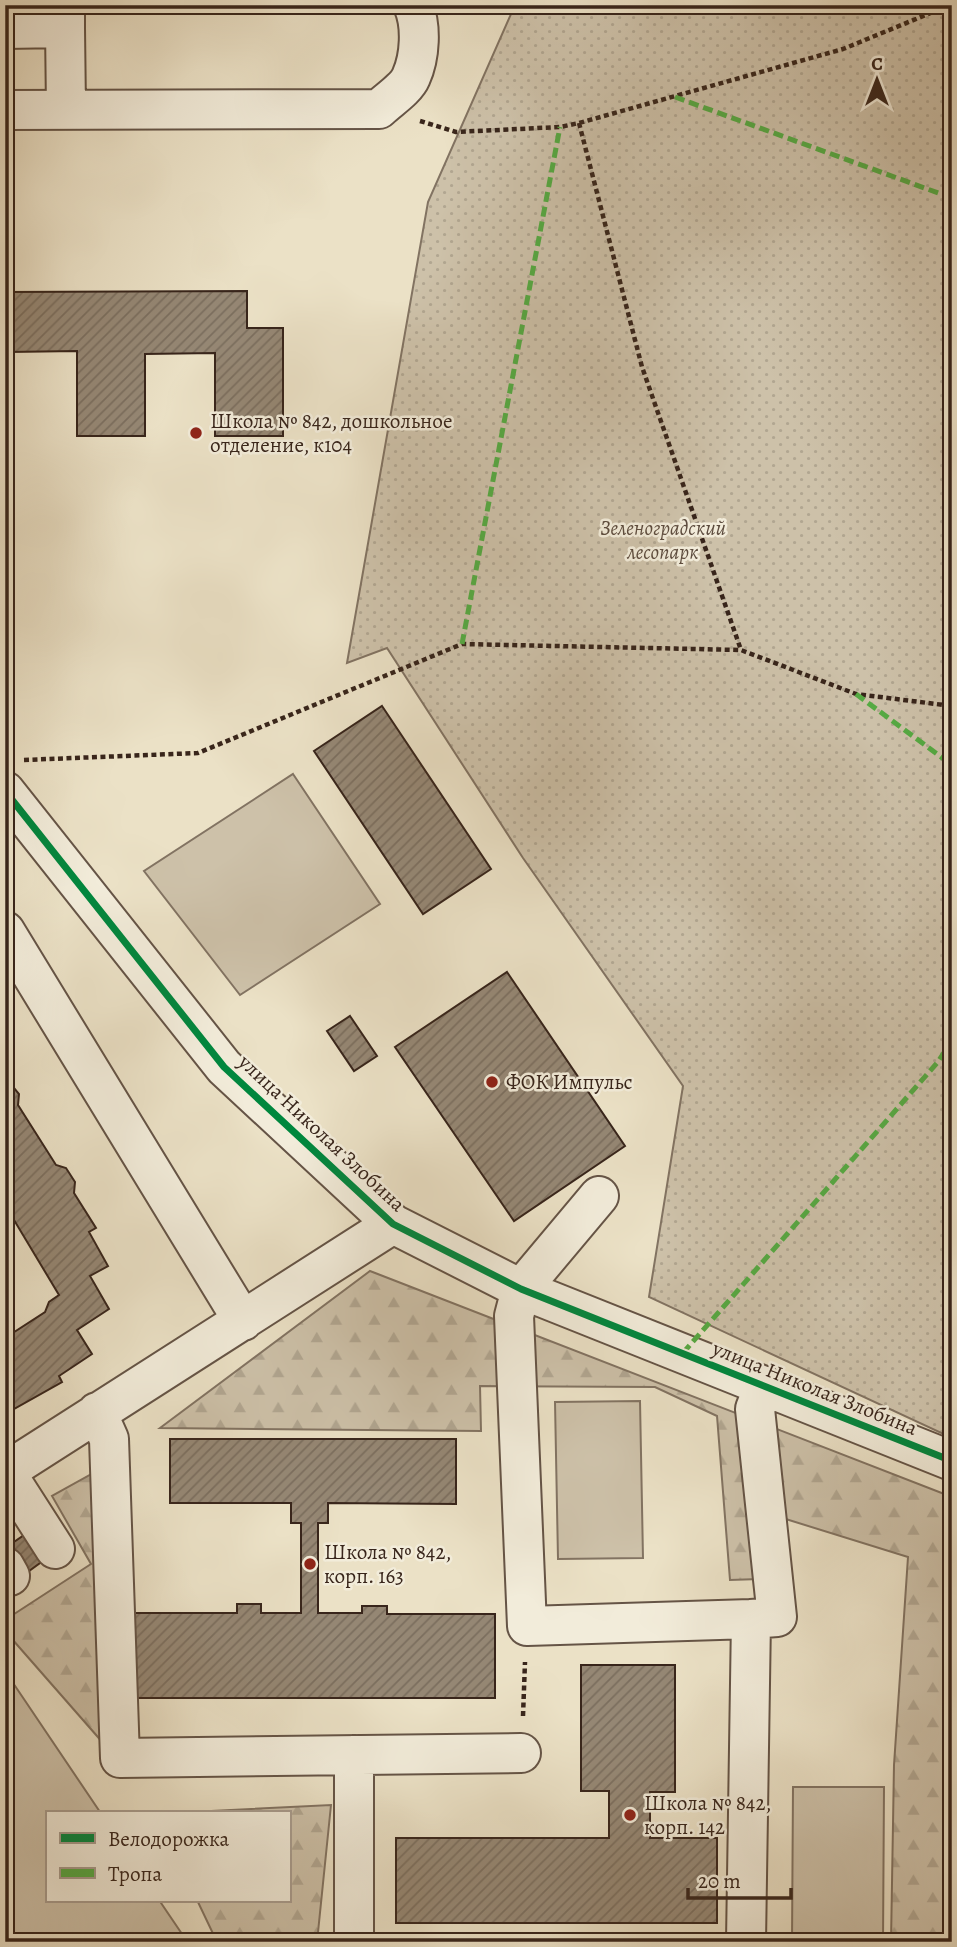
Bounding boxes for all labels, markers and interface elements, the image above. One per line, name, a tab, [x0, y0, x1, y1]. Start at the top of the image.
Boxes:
north arrow	[842, 46, 912, 116]
text: С	[871, 51, 883, 77]
place label: Школа № 842, дошкольное отделение, к104	[210, 407, 453, 459]
marker: Школа № 842, дошкольное отделение, к104	[188, 425, 204, 441]
park label: Зеленоградский лесопарк	[600, 514, 726, 566]
street label: улица Николая Злобина	[232, 1048, 412, 1218]
place label: ФОК Импульс	[506, 1068, 633, 1096]
marker: ФОК Импульс	[484, 1074, 500, 1090]
street label: улица Николая Злобина	[707, 1334, 922, 1442]
place label: Школа № 842, корп. 163	[324, 1538, 452, 1590]
marker: Школа № 842, корп. 163	[302, 1556, 318, 1572]
place label: Школа № 842, корп. 142	[644, 1789, 772, 1841]
marker: Школа № 842, корп. 142	[622, 1807, 638, 1823]
legend	[46, 1811, 290, 1902]
text: Велодорожка	[108, 1825, 229, 1853]
scale bar	[688, 1856, 791, 1900]
text: Тропа	[108, 1860, 162, 1888]
text: 20 m	[698, 1867, 741, 1895]

